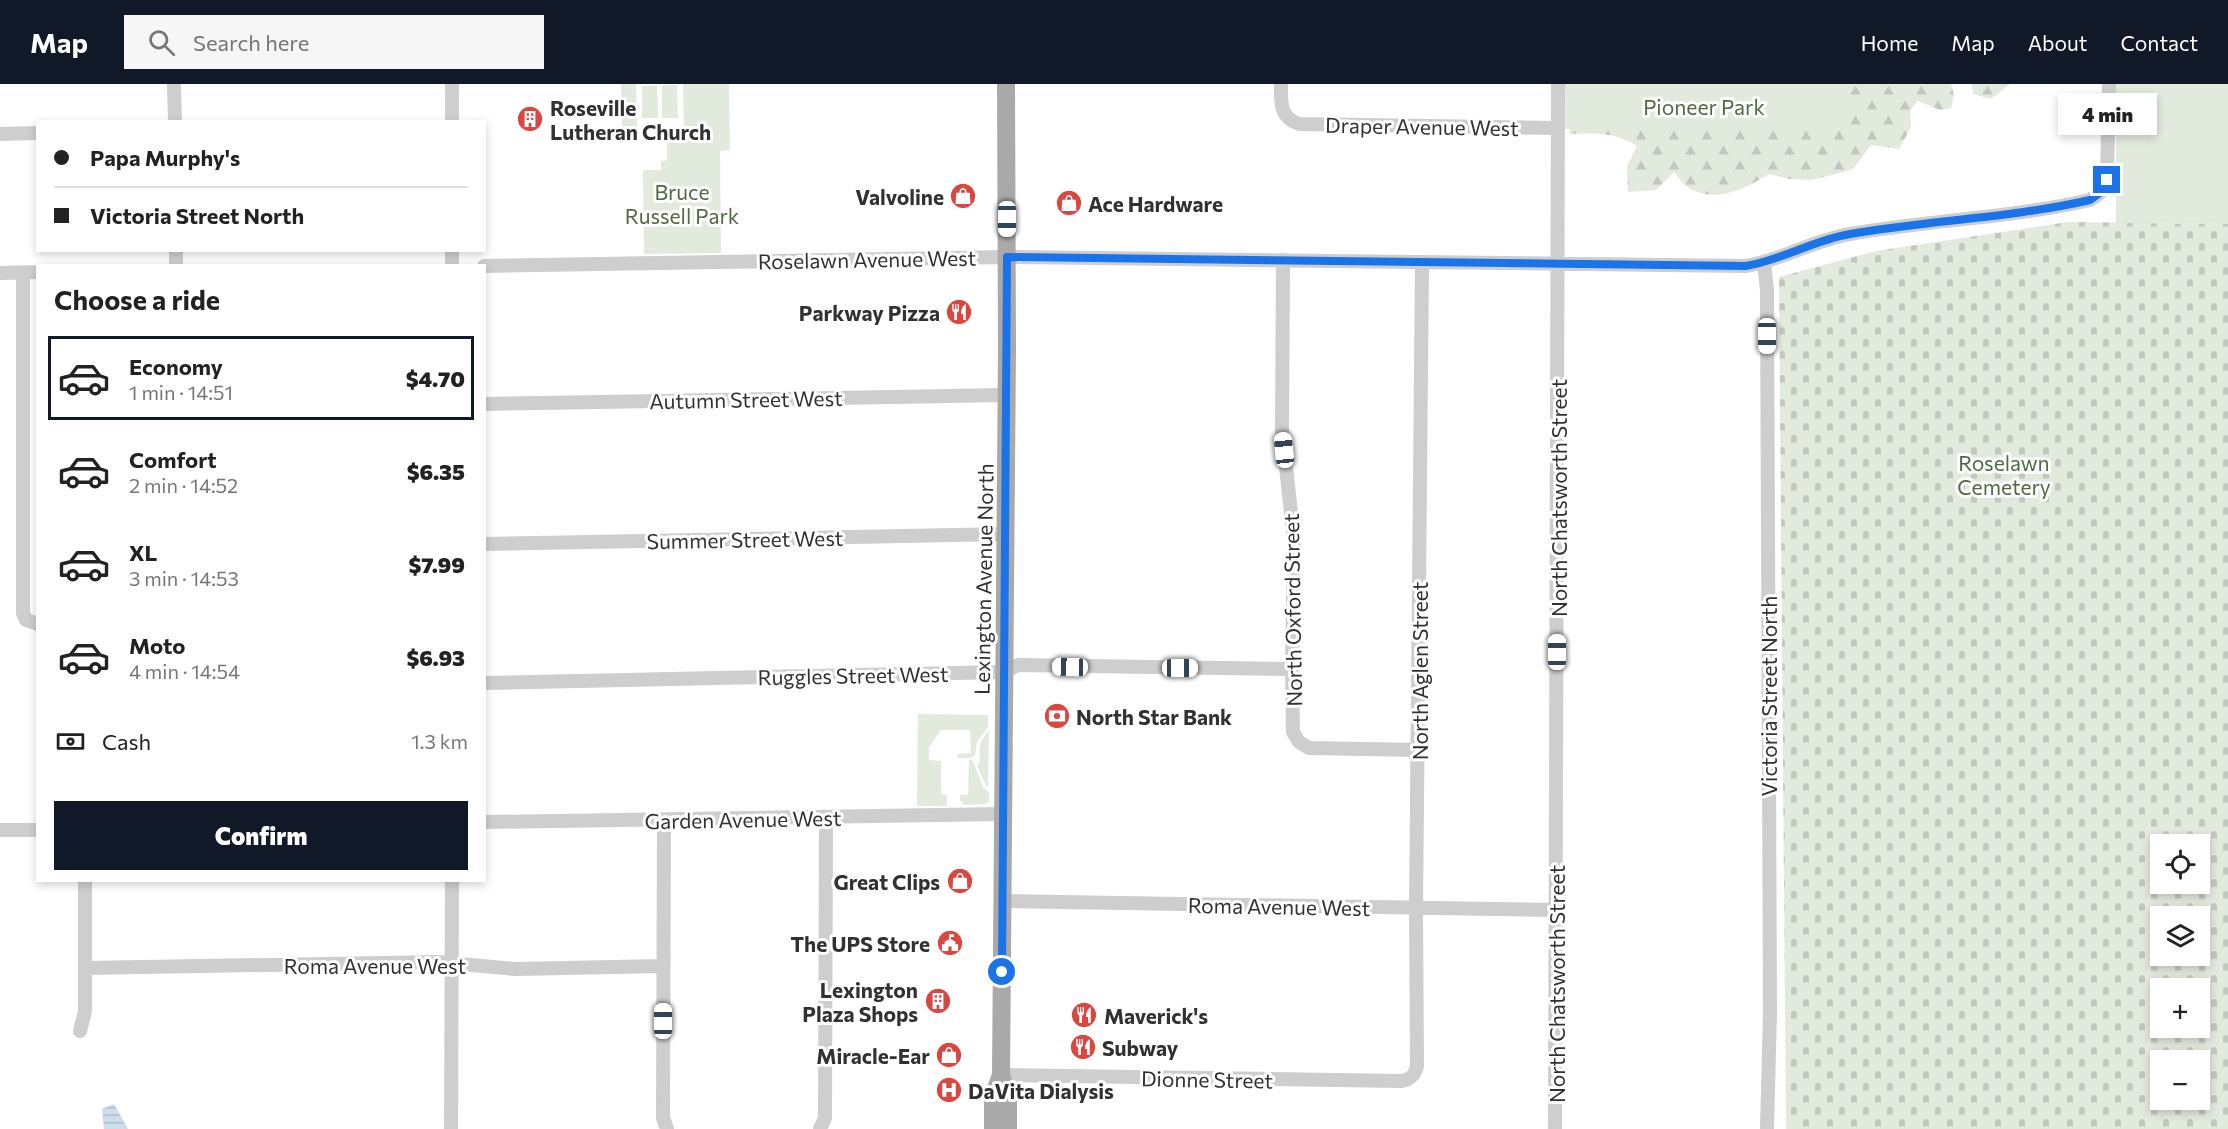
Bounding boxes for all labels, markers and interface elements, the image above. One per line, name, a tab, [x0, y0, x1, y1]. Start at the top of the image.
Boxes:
search box	[124, 15, 544, 69]
text: Map	[30, 25, 88, 59]
icon: search	[145, 26, 178, 59]
text: Search here	[193, 29, 309, 56]
text: Home	[1861, 30, 1918, 55]
text: Map	[1951, 30, 1995, 55]
text: About	[2028, 30, 2087, 55]
text: Contact	[2120, 30, 2198, 55]
callout: 4 min	[2058, 93, 2156, 135]
park label: Pioneer Park	[1643, 94, 1765, 119]
place label: Roseville Lutheran Church	[550, 95, 711, 144]
text: 4 min	[2082, 102, 2133, 126]
building icon: Roseville Lutheran Church	[515, 104, 545, 134]
street label: Draper Avenue West	[1325, 112, 1519, 140]
text: Papa Murphy's	[90, 144, 240, 171]
route end	[2093, 166, 2120, 193]
park label: Bruce Russell Park	[625, 179, 739, 228]
shop icon: Valvoline	[948, 181, 978, 211]
place label: Valvoline	[855, 184, 944, 209]
shop icon: Ace Hardware	[1054, 188, 1084, 218]
place label: Ace Hardware	[1088, 191, 1223, 216]
car	[998, 201, 1016, 237]
text: Victoria Street North	[90, 202, 304, 229]
street label: Roselawn Avenue West	[758, 245, 976, 273]
text: Choose a ride	[54, 283, 220, 316]
restaurant icon: Parkway Pizza	[944, 297, 974, 327]
place label: Parkway Pizza	[799, 300, 940, 325]
car	[1758, 318, 1776, 354]
icon: car	[57, 351, 111, 405]
text: Economy	[129, 353, 223, 380]
text: $4.70	[406, 365, 465, 392]
street label: North Chatsworth Street	[1546, 379, 1571, 617]
text: 1 min · 14:51	[129, 380, 233, 404]
street label: Autumn Street West	[649, 385, 843, 413]
car	[1273, 431, 1295, 469]
icon: car	[57, 444, 111, 498]
text: Comfort	[129, 446, 217, 473]
park label: Roselawn Cemetery	[1957, 450, 2051, 499]
text: $6.35	[407, 458, 465, 485]
street label: Lexington Avenue North	[968, 463, 998, 695]
text: 2 min · 14:52	[129, 473, 238, 497]
street label: North Oxford Street	[1278, 513, 1306, 707]
street label: Summer Street West	[646, 525, 844, 553]
icon: car	[57, 537, 111, 591]
text: XL	[129, 539, 157, 566]
text: $7.99	[408, 551, 465, 578]
text: 3 min · 14:53	[129, 566, 239, 590]
street label: North Aglen Street	[1407, 582, 1432, 760]
street label: Victoria Street North	[1756, 596, 1781, 796]
icon: car	[57, 630, 111, 684]
text: Moto	[129, 632, 185, 659]
car	[1548, 634, 1566, 670]
text: $6.93	[406, 644, 465, 671]
car	[1052, 658, 1088, 676]
text: 4 min · 14:54	[129, 659, 240, 683]
car	[1162, 659, 1198, 677]
street label: Ruggles Street West	[757, 661, 949, 689]
bank icon: North Star Bank	[1042, 701, 1072, 731]
place label: North Star Bank	[1076, 704, 1232, 729]
icon: cash	[54, 725, 87, 758]
text: Cash	[102, 728, 151, 755]
text: 1.3 km	[411, 729, 468, 753]
button: Confirm	[54, 801, 468, 870]
street label: Garden Avenue West	[644, 805, 842, 833]
map controls	[2150, 834, 2210, 1110]
button: locate	[2150, 834, 2210, 894]
street label: North Chatsworth Street	[1544, 865, 1569, 1103]
shop icon: Great Clips	[945, 866, 975, 896]
place label: Great Clips	[833, 869, 940, 894]
street label: Roma Avenue West	[1188, 892, 1370, 920]
button: layers	[2150, 906, 2210, 966]
public building icon: The UPS Store	[935, 928, 965, 958]
place label: The UPS Store	[791, 931, 930, 956]
street label: Roma Avenue West	[284, 953, 466, 978]
route start	[988, 958, 1015, 985]
place label: Lexington Plaza Shops	[802, 977, 918, 1026]
button: +	[2150, 978, 2210, 1038]
building icon: Lexington Plaza Shops	[923, 986, 953, 1016]
restaurant icon: Maverick's	[1069, 1000, 1099, 1030]
car	[654, 1003, 672, 1039]
place label: Maverick's	[1104, 1003, 1208, 1028]
restaurant icon: Subway	[1068, 1032, 1098, 1062]
place label: Subway	[1102, 1035, 1179, 1060]
shop icon: Miracle-Ear	[934, 1040, 964, 1070]
place label: Miracle-Ear	[816, 1043, 930, 1068]
button: −	[2150, 1050, 2210, 1110]
street label: Dionne Street	[1141, 1065, 1273, 1093]
hospital icon: DaVita Dialysis	[934, 1075, 964, 1105]
place label: DaVita Dialysis	[968, 1078, 1114, 1103]

